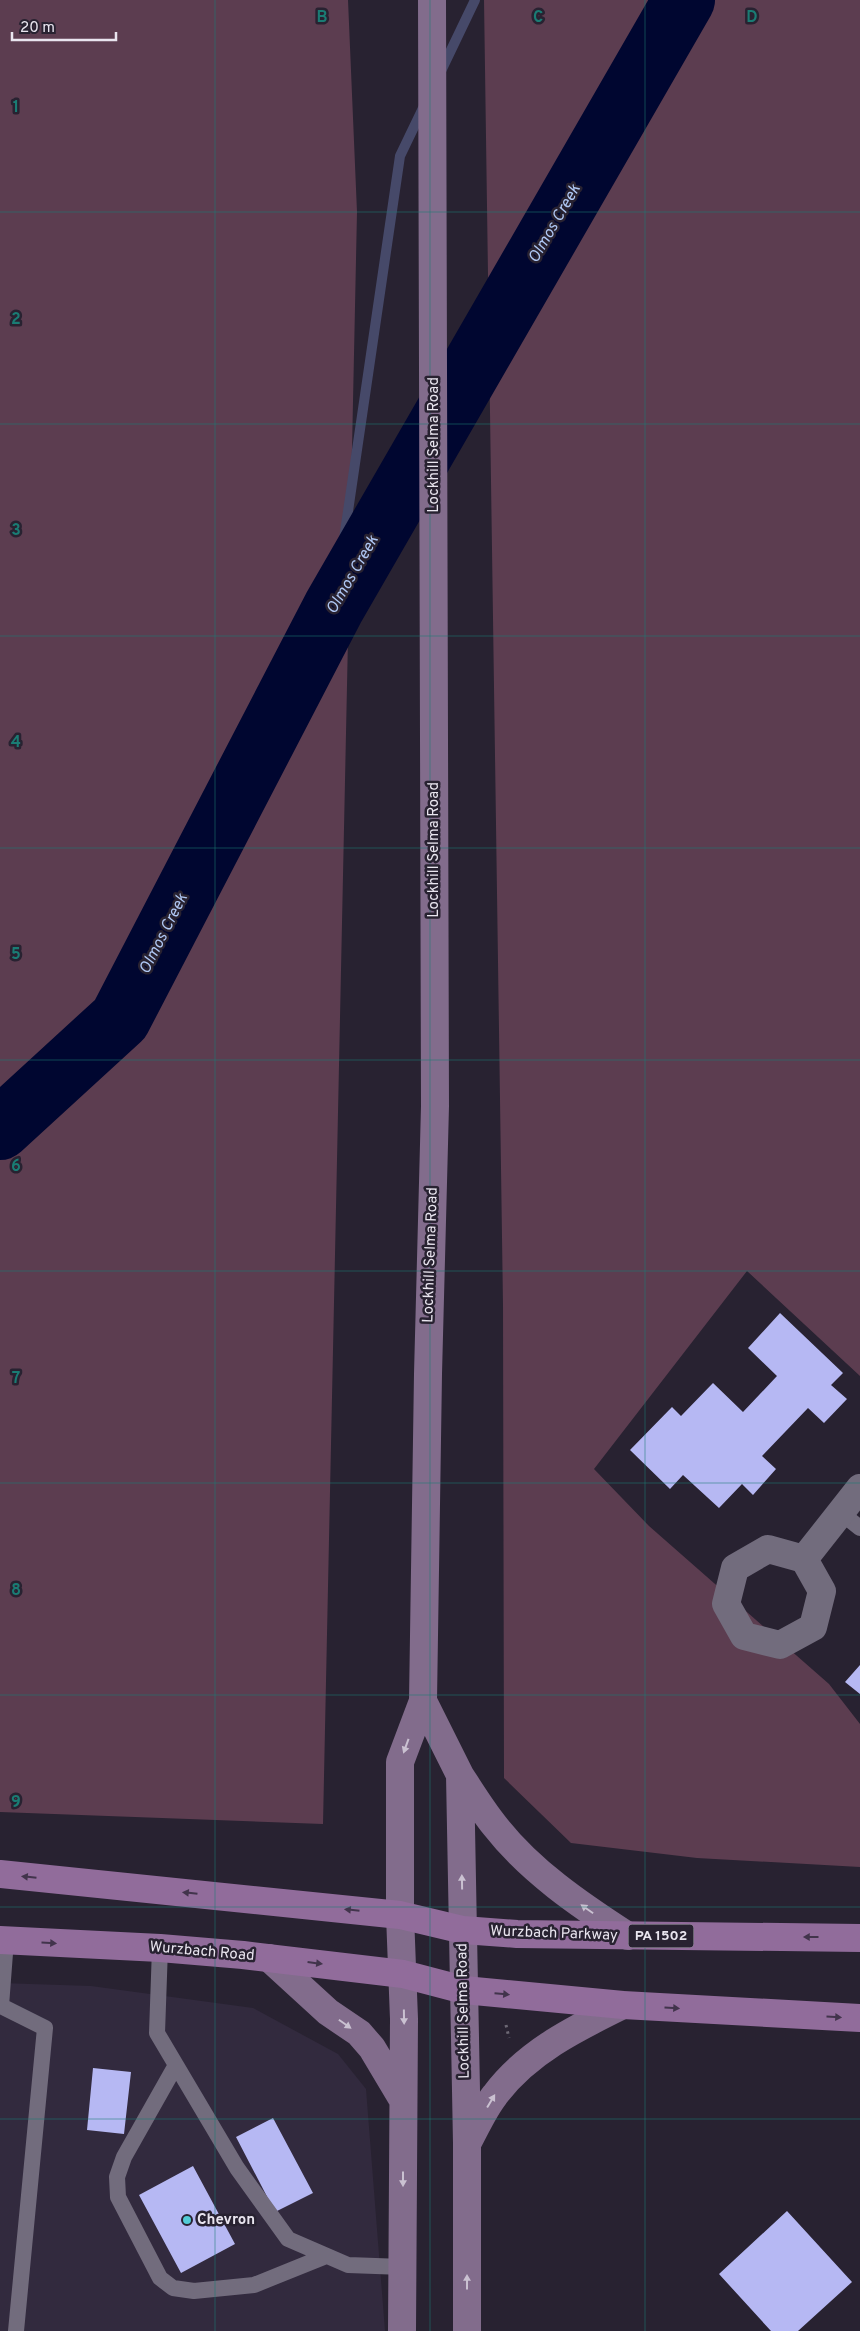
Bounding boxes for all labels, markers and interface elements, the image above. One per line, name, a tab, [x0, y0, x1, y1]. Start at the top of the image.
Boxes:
text: B	[316, 8, 328, 28]
text: C	[533, 8, 543, 28]
text: D	[746, 8, 758, 28]
scale bar	[12, 10, 116, 42]
text: 20 m	[20, 19, 55, 38]
text: 1	[13, 98, 19, 118]
water label: Olmos Creek	[524, 180, 586, 267]
text: 2	[11, 310, 21, 330]
street label: Lockhill Selma Road	[425, 377, 444, 513]
text: 3	[11, 521, 21, 541]
water label: Olmos Creek	[322, 531, 384, 618]
text: 4	[11, 733, 21, 753]
street label: Lockhill Selma Road	[425, 782, 444, 918]
water label: Olmos Creek	[135, 890, 193, 978]
text: 5	[11, 945, 21, 965]
text: 6	[11, 1157, 21, 1177]
street label: Lockhill Selma Road	[419, 1187, 443, 1323]
text: 7	[12, 1369, 20, 1389]
text: 8	[11, 1581, 21, 1601]
one-way arrow	[402, 1739, 409, 1754]
text: 9	[11, 1793, 21, 1813]
one-way arrow	[20, 1872, 36, 1880]
one-way arrow	[458, 1873, 466, 1889]
one-way arrow	[182, 1889, 198, 1897]
one-way arrow	[581, 1904, 594, 1915]
one-way arrow	[344, 1906, 360, 1914]
street label: Wurzbach Parkway	[490, 1922, 618, 1946]
road number: PA 1502	[628, 1924, 694, 1948]
one-way arrow	[803, 1933, 819, 1941]
street label: Wurzbach Road	[149, 1938, 255, 1966]
one-way arrow	[41, 1939, 57, 1947]
street label: Lockhill Selma Road	[453, 1943, 475, 2079]
one-way arrow	[307, 1959, 323, 1967]
one-way arrow	[494, 1990, 510, 1998]
one-way arrow	[664, 2004, 680, 2012]
one-way arrow	[400, 2009, 408, 2025]
one-way arrow	[826, 2013, 842, 2021]
one-way arrow	[338, 2019, 352, 2029]
one-way arrow	[487, 2094, 496, 2107]
one-way arrow	[399, 2171, 407, 2187]
place label: Chevron	[197, 2211, 255, 2230]
marker: Chevron	[181, 2214, 193, 2226]
one-way arrow	[463, 2274, 471, 2290]

